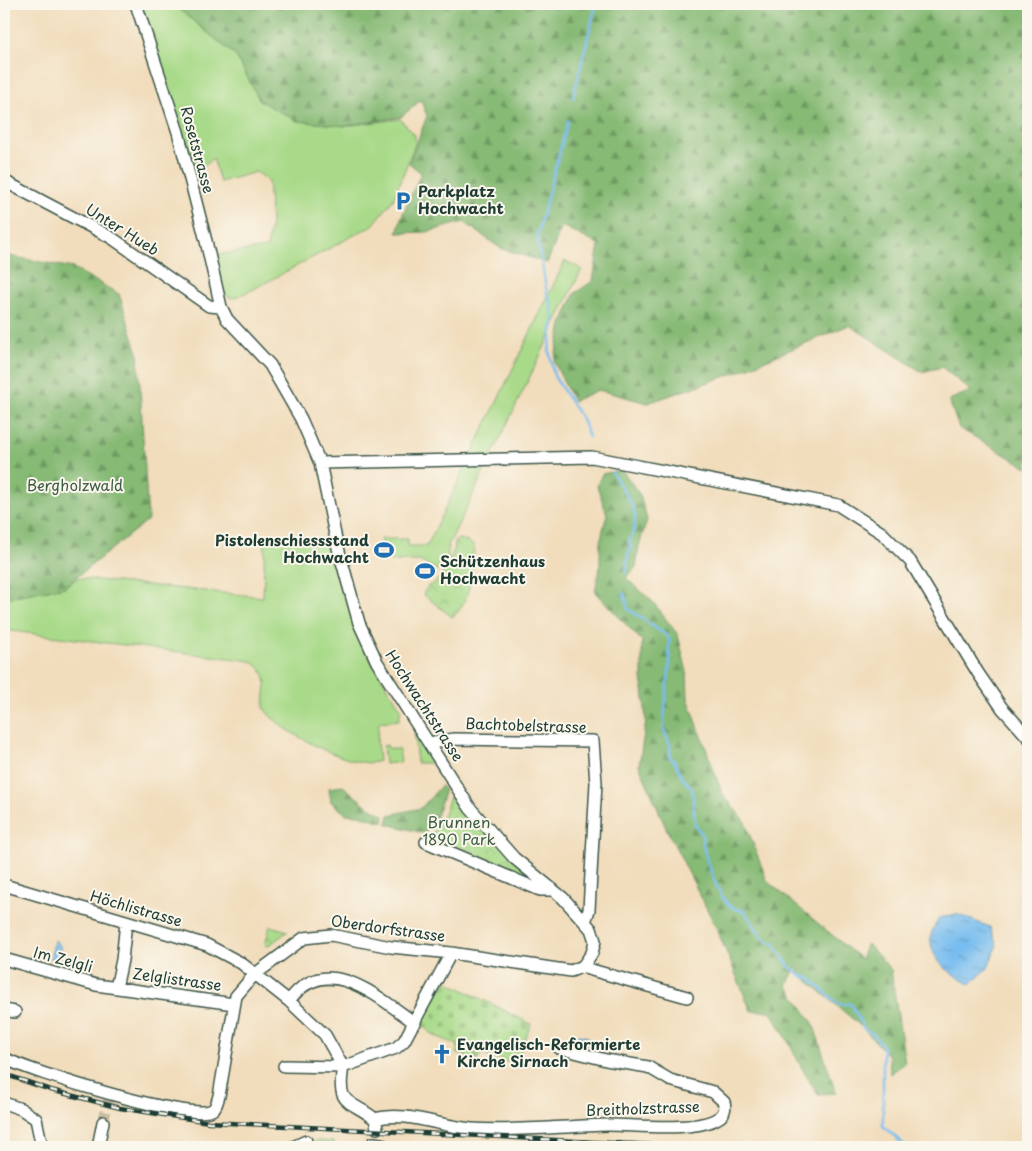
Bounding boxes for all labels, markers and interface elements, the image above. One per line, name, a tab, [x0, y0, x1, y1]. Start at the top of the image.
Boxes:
street label: Rosetstrasse	[176, 103, 221, 196]
place label: Parkplatz Hochwacht	[418, 179, 504, 219]
parking icon: Parkplatz Hochwacht	[392, 190, 414, 212]
street label: Unter Hueb	[82, 197, 164, 260]
park label: Bergholzwald	[27, 473, 123, 496]
place label: Pistolenschiessstand Hochwacht	[215, 528, 369, 568]
sports icon: Pistolenschiessstand Hochwacht	[373, 539, 395, 561]
place label: Schützenhaus Hochwacht	[440, 549, 545, 589]
sports icon: Schützenhaus Hochwacht	[414, 560, 436, 582]
street label: Hochwachtstrasse	[380, 645, 470, 766]
street label: Bachtobelstrasse	[465, 711, 587, 738]
park label: Brunnen 1890 Park	[422, 810, 496, 850]
street label: Höchlistrasse	[88, 883, 185, 932]
street label: Oberdorfstrasse	[329, 908, 447, 947]
street label: Im Zelgli	[31, 940, 96, 978]
street label: Zelglistrasse	[131, 961, 223, 996]
place label: Evangelisch-Reformierte Kirche Sirnach	[457, 1032, 640, 1072]
church icon: Evangelisch-Reformierte Kirche Sirnach	[431, 1043, 453, 1065]
street label: Breitholzstrasse	[586, 1094, 700, 1121]

